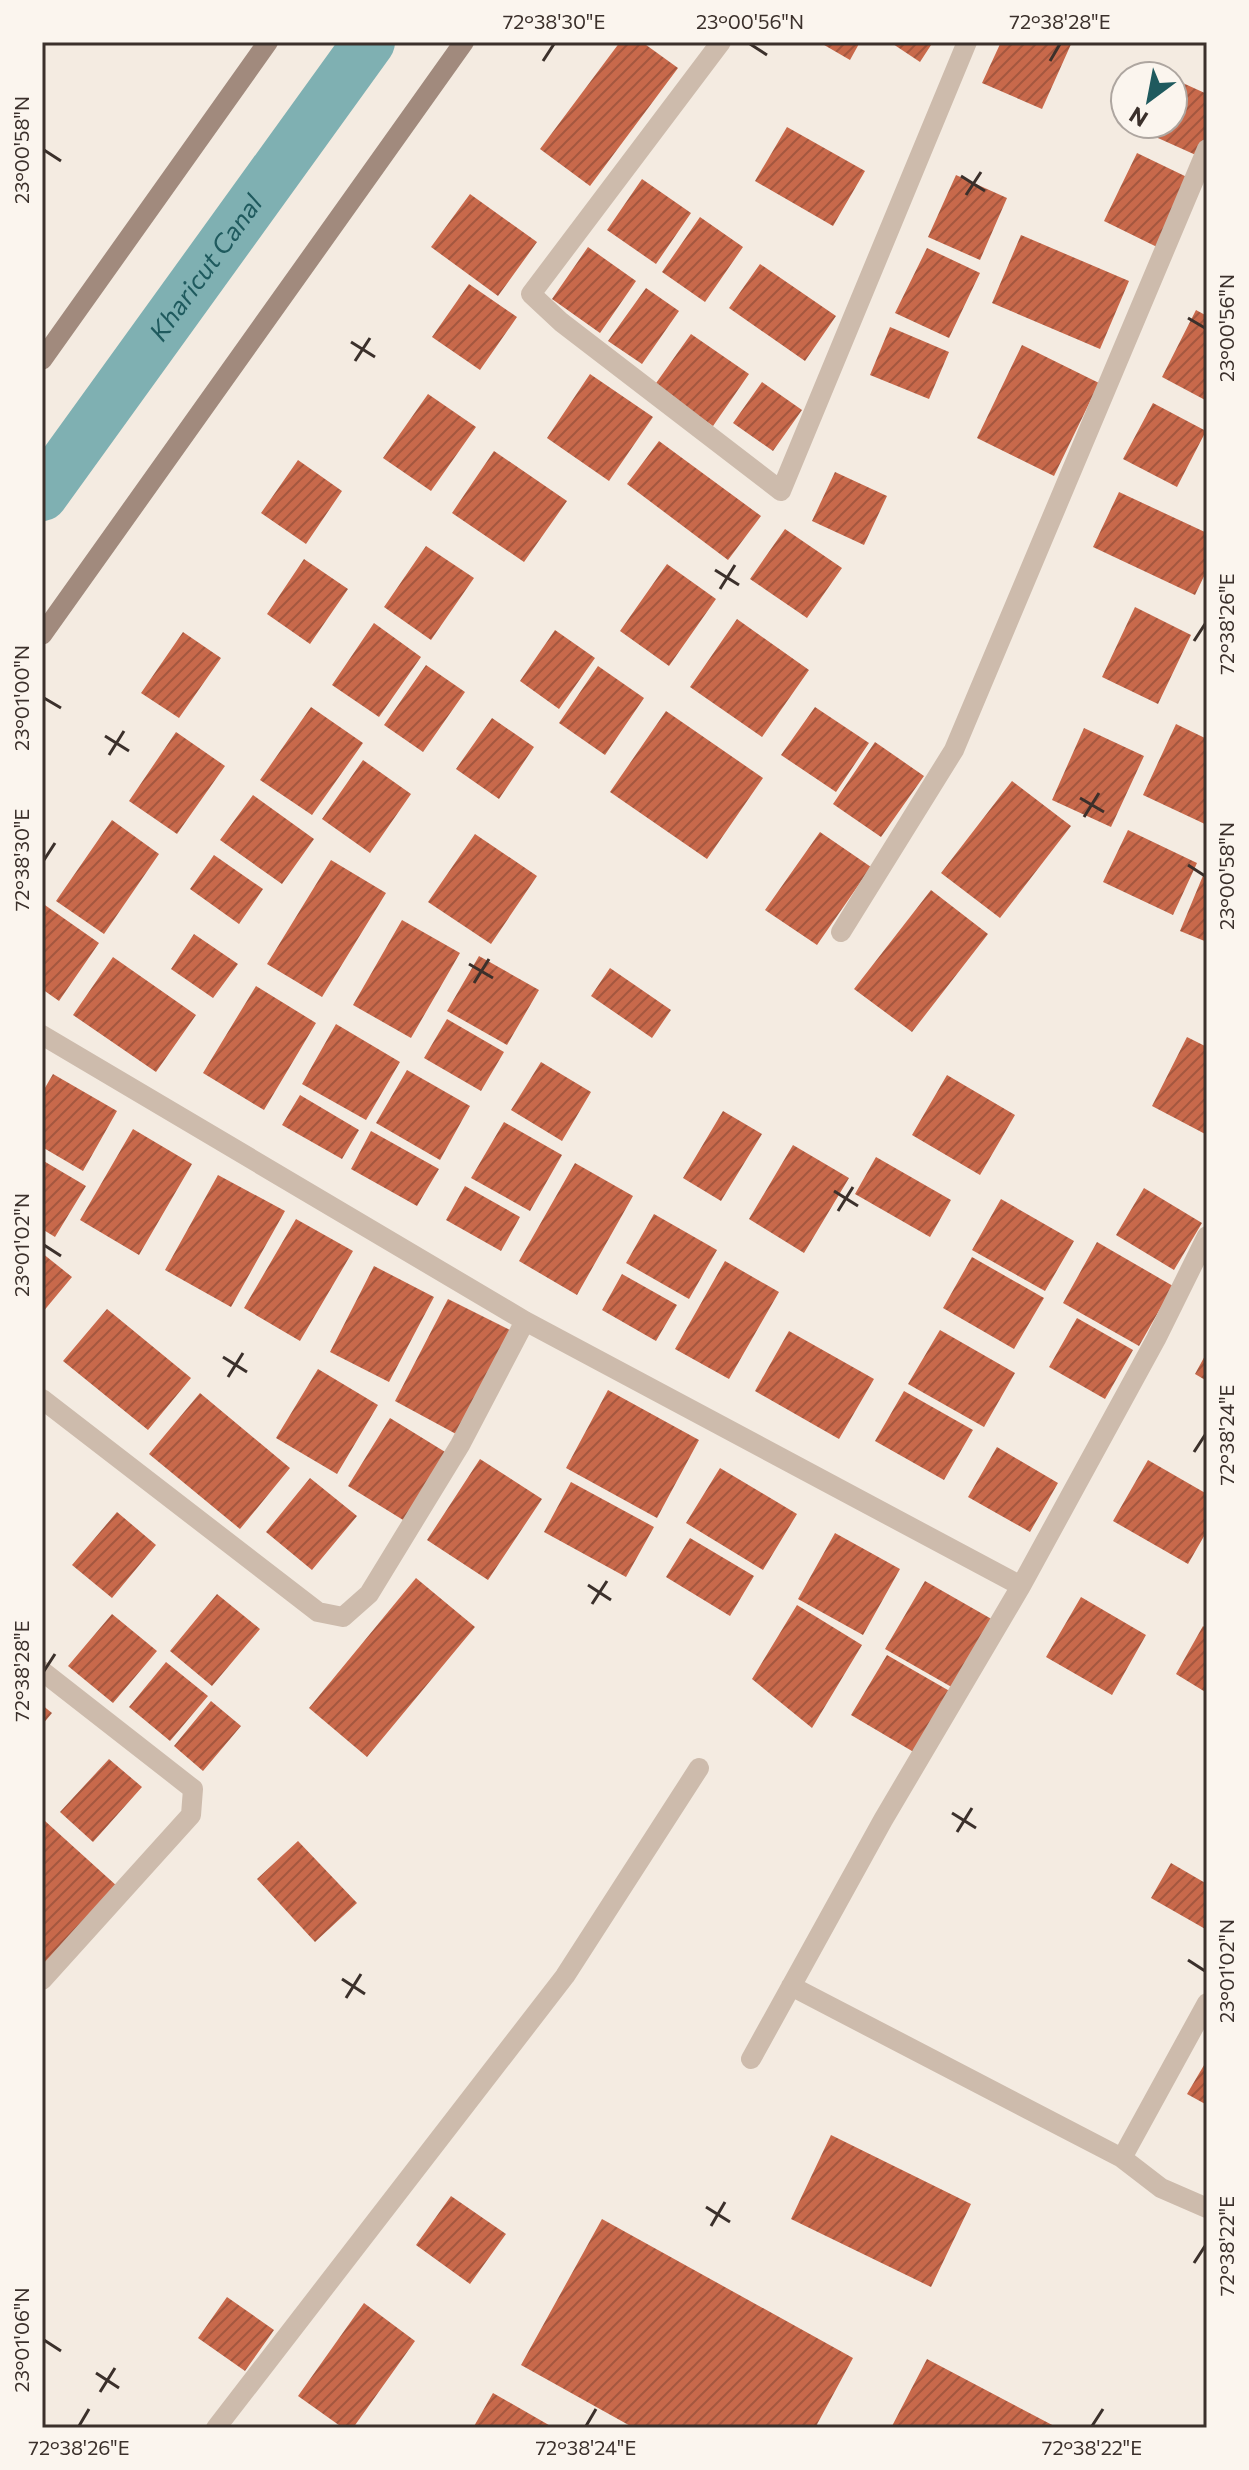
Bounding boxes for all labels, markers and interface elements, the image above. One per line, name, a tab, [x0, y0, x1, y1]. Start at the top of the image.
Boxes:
text: 72°38'30"E	[503, 9, 605, 33]
text: 23°00'56"N	[696, 9, 804, 33]
text: 72°38'28"E	[1009, 9, 1111, 33]
north arrow	[1109, 60, 1189, 140]
text: 23°00'58"N	[9, 96, 33, 204]
text: N	[1124, 102, 1152, 133]
water label: Kharicut Canal	[142, 187, 269, 346]
text: 23°00'56"N	[1214, 274, 1238, 382]
text: 72°38'26"E	[1214, 573, 1238, 675]
text: 23°01'00"N	[9, 645, 33, 751]
text: 72°38'30"E	[9, 809, 33, 911]
text: 23°00'58"N	[1214, 822, 1238, 930]
text: 23°01'02"N	[9, 1193, 33, 1297]
text: 72°38'24"E	[1214, 1385, 1238, 1485]
text: 72°38'28"E	[9, 1620, 33, 1722]
text: 23°01'02"N	[1214, 1919, 1238, 2023]
text: 72°38'22"E	[1214, 2196, 1238, 2296]
text: 23°01'06"N	[9, 2287, 33, 2393]
text: 72°38'26"E	[28, 2435, 130, 2459]
text: 72°38'24"E	[536, 2435, 636, 2459]
text: 72°38'22"E	[1042, 2435, 1142, 2459]

